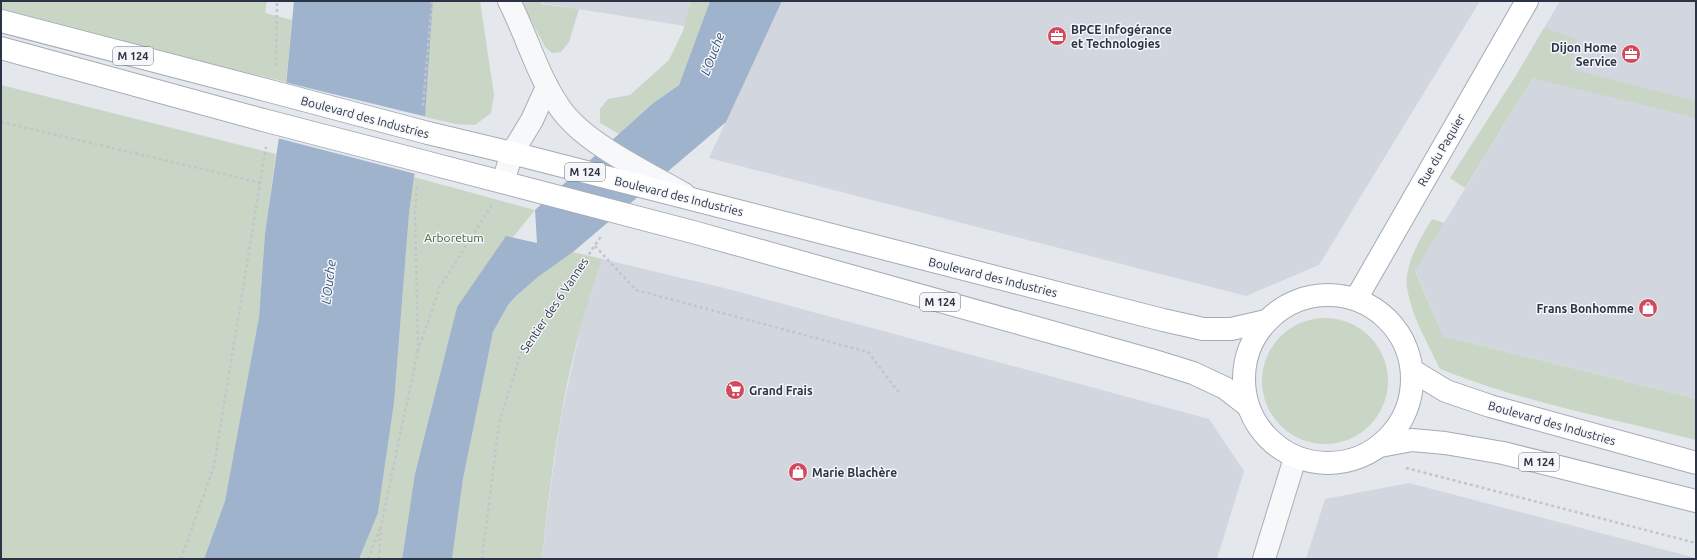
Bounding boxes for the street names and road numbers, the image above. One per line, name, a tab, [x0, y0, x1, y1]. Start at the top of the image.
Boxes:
road number: M 124	[113, 47, 153, 65]
street label: Boulevard des Industries	[299, 94, 431, 140]
street label: Rue du Paquier	[1415, 111, 1467, 189]
road number: M 124	[565, 163, 605, 181]
street label: Boulevard des Industries	[613, 174, 745, 218]
street label: Sentier des 6 Vannes	[517, 255, 591, 355]
street label: Boulevard des Industries	[927, 255, 1059, 299]
road number: M 124	[920, 293, 960, 311]
street label: Boulevard des Industries	[1487, 399, 1617, 447]
road number: M 124	[1519, 453, 1559, 471]

